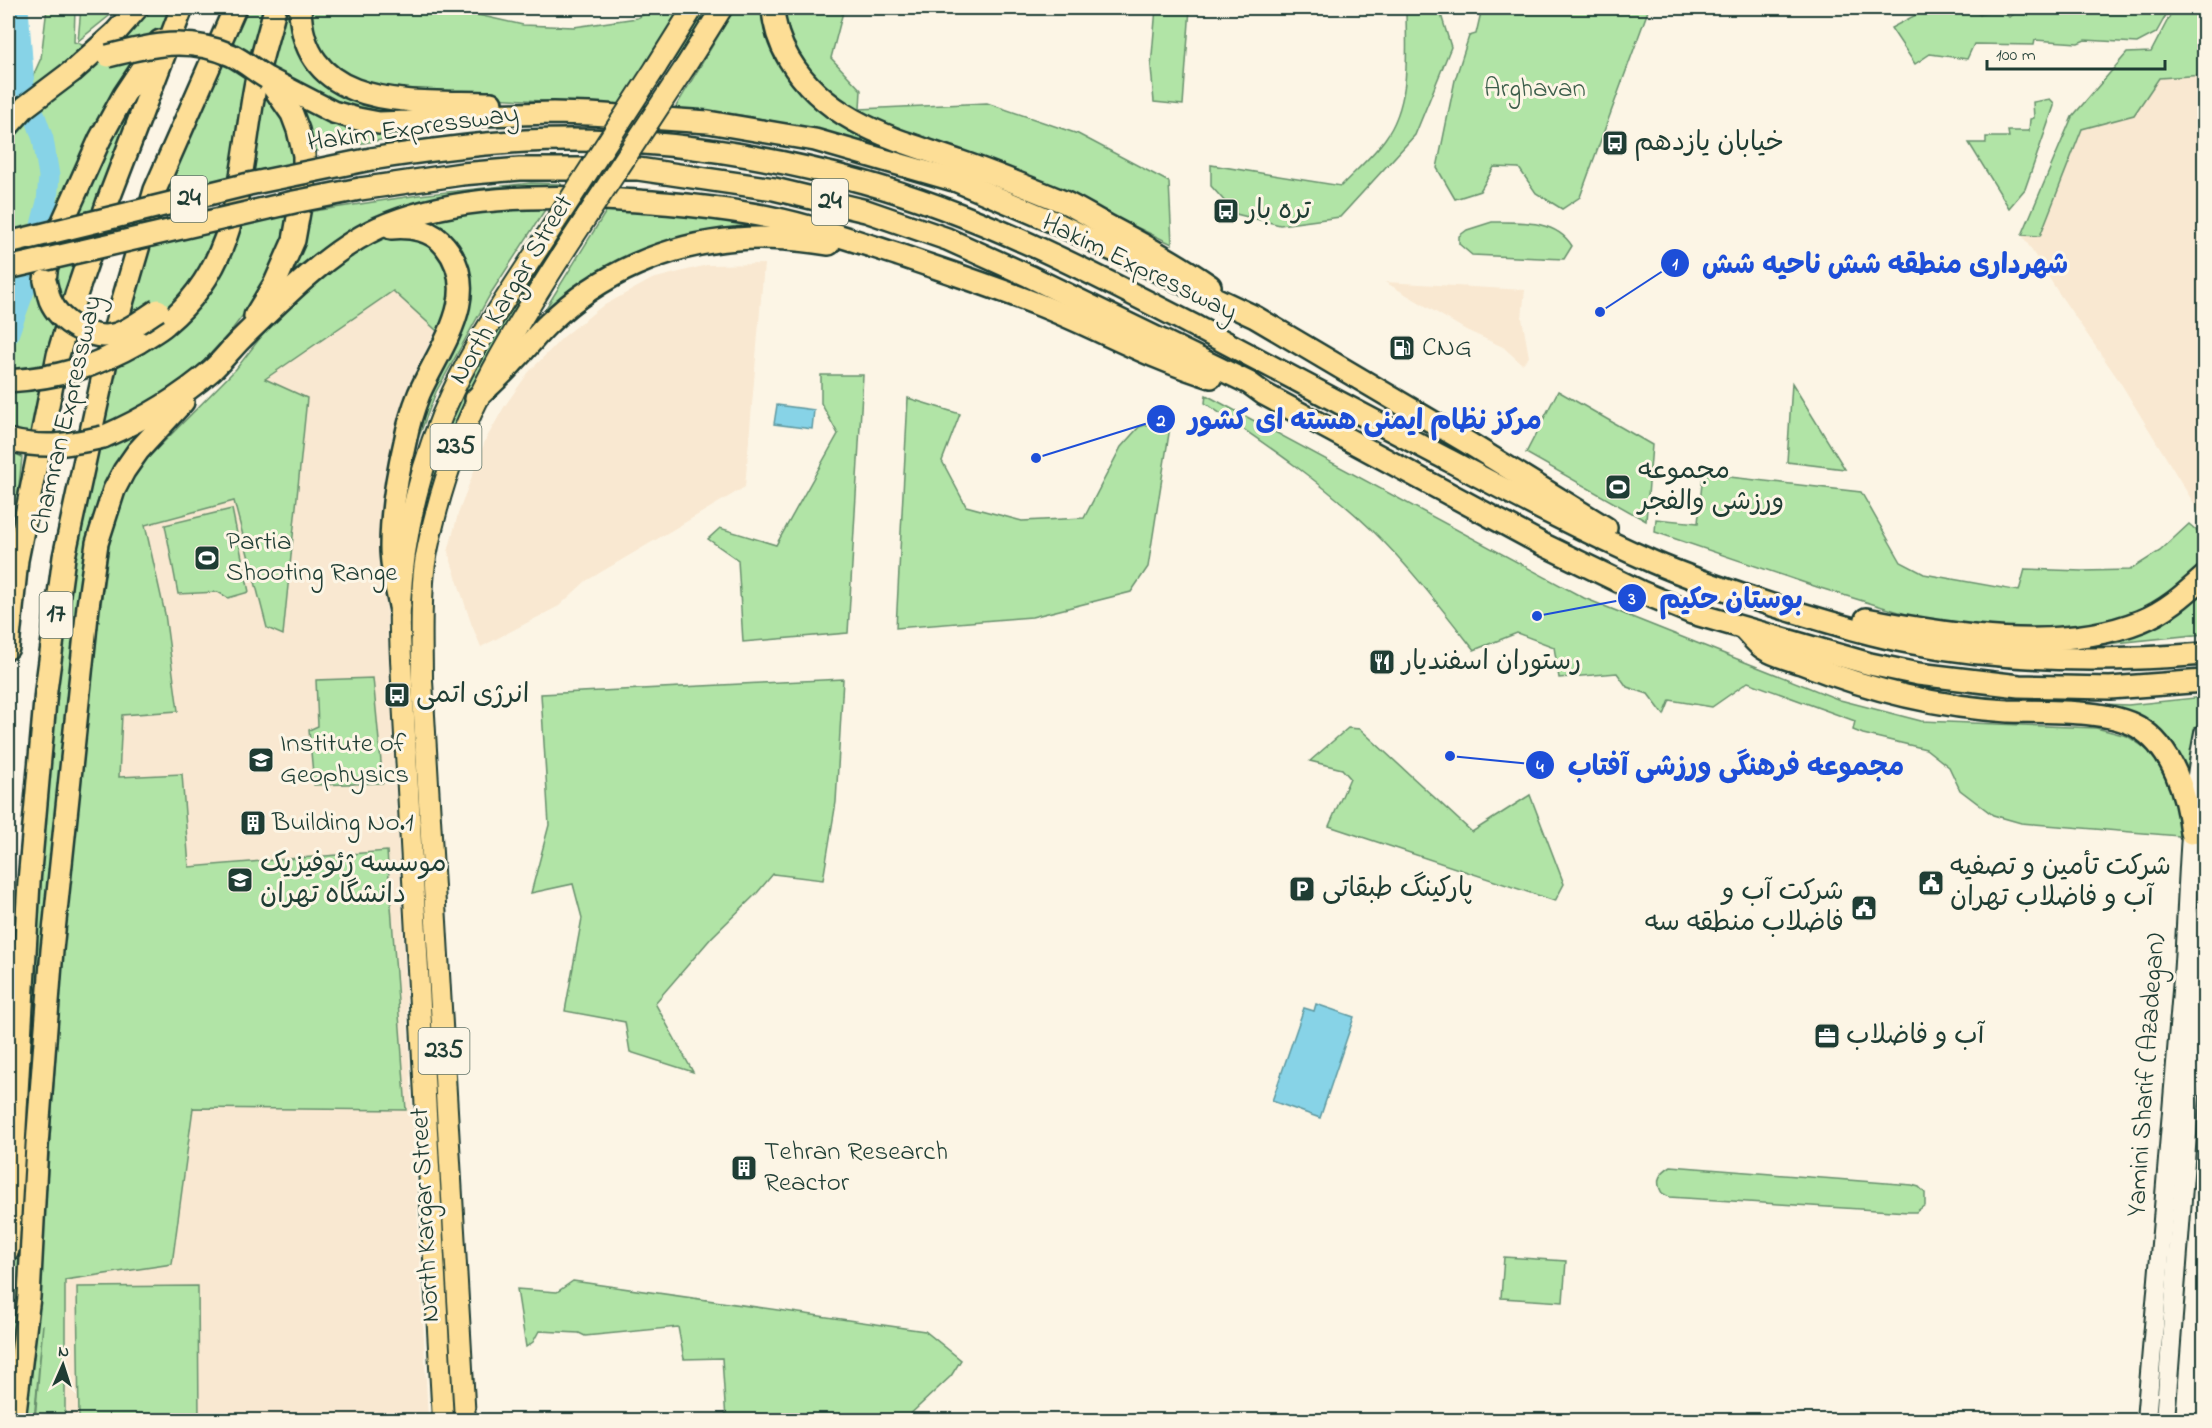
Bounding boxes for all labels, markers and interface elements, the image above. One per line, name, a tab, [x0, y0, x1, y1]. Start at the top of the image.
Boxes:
scale bar	[1987, 33, 2166, 71]
text: 100 m	[1996, 43, 2036, 69]
park label: Arghavan	[1484, 70, 1586, 109]
street label: Hakim Expressway	[305, 95, 521, 163]
place label: خیابان یازدهم	[1634, 124, 1784, 163]
bus stop icon: خیابان یازدهم	[1600, 128, 1630, 158]
road number: 24	[171, 176, 207, 222]
road number: 24	[812, 179, 848, 225]
street label: North Kargar Street	[440, 188, 584, 392]
place label: تره بار	[1244, 192, 1312, 231]
bus stop icon: تره بار	[1211, 196, 1241, 226]
street label: Hakim Expressway	[1035, 204, 1243, 332]
callout: شهرداری منطقه شش ناحیه شش	[1660, 240, 2080, 286]
text: شهرداری منطقه شش ناحیه شش	[1702, 246, 2068, 287]
text: 1	[1672, 252, 1678, 278]
street label: Chamran Expressway	[20, 291, 114, 539]
place label: CNG	[1422, 329, 1472, 368]
fuel station icon: CNG	[1387, 333, 1417, 363]
callout: مرکز نظام ایمنی هسته ای کشور	[1146, 396, 1554, 442]
text: مرکز نظام ایمنی هسته ای کشور	[1185, 402, 1542, 443]
text: 2	[1156, 409, 1166, 435]
road number: 235	[430, 424, 482, 470]
place label: مجموعه ورزشی والفجر	[1636, 452, 1784, 522]
sports icon: مجموعه ورزشی والفجر	[1603, 472, 1633, 502]
place label: Partia Shooting Range	[226, 523, 398, 593]
sports icon: Partia Shooting Range	[192, 543, 222, 573]
callout: بوستان حکیم	[1617, 575, 1815, 621]
text: بوستان حکیم	[1659, 581, 1803, 622]
text: 3	[1627, 587, 1636, 613]
road number: 17	[40, 592, 72, 638]
place label: رستوران اسفندیار	[1400, 643, 1581, 682]
restaurant icon: رستوران اسفندیار	[1367, 647, 1397, 677]
place label: انرژی اتمی	[416, 676, 529, 715]
bus stop icon: انرژی اتمی	[382, 680, 412, 710]
place label: Institute of Geophysics	[280, 725, 409, 795]
callout: مجموعه فرهنگی ورزشی آفتاب	[1525, 742, 1916, 788]
school or university icon: Institute of Geophysics	[246, 745, 276, 775]
text: مجموعه فرهنگی ورزشی آفتاب	[1568, 748, 1904, 789]
text: 4	[1536, 755, 1544, 781]
place label: Building No.1	[271, 804, 414, 843]
building icon: Building No.1	[238, 808, 268, 838]
place label: موسسه ژئوفیزیک دانشگاه تهران	[260, 845, 447, 915]
place label: شركت تأمين و تصفيه آب و فاضلاب تهران	[1950, 848, 2171, 918]
school or university icon: موسسه ژئوفیزیک دانشگاه تهران	[225, 865, 255, 895]
public building icon: شركت تأمين و تصفيه آب و فاضلاب تهران	[1916, 868, 1946, 898]
place label: پارکینگ طبقاتی	[1322, 870, 1473, 909]
place label: شرکت آب و فاضلاب منطقه سه	[1645, 873, 1844, 943]
parking icon: پارکینگ طبقاتی	[1287, 874, 1317, 904]
public building icon: شرکت آب و فاضلاب منطقه سه	[1849, 893, 1879, 923]
street label: Yamini Sharif (Azadegan)	[2118, 932, 2176, 1218]
place label: آب و فاضلاب	[1846, 1017, 1986, 1056]
office icon: آب و فاضلاب	[1812, 1021, 1842, 1051]
road number: 235	[418, 1028, 470, 1074]
street label: North Kargar Street	[401, 1107, 451, 1323]
place label: Tehran Research Reactor	[764, 1133, 948, 1203]
building icon: Tehran Research Reactor	[729, 1153, 759, 1183]
north arrow	[33, 1335, 93, 1395]
text: N	[58, 1340, 70, 1364]

